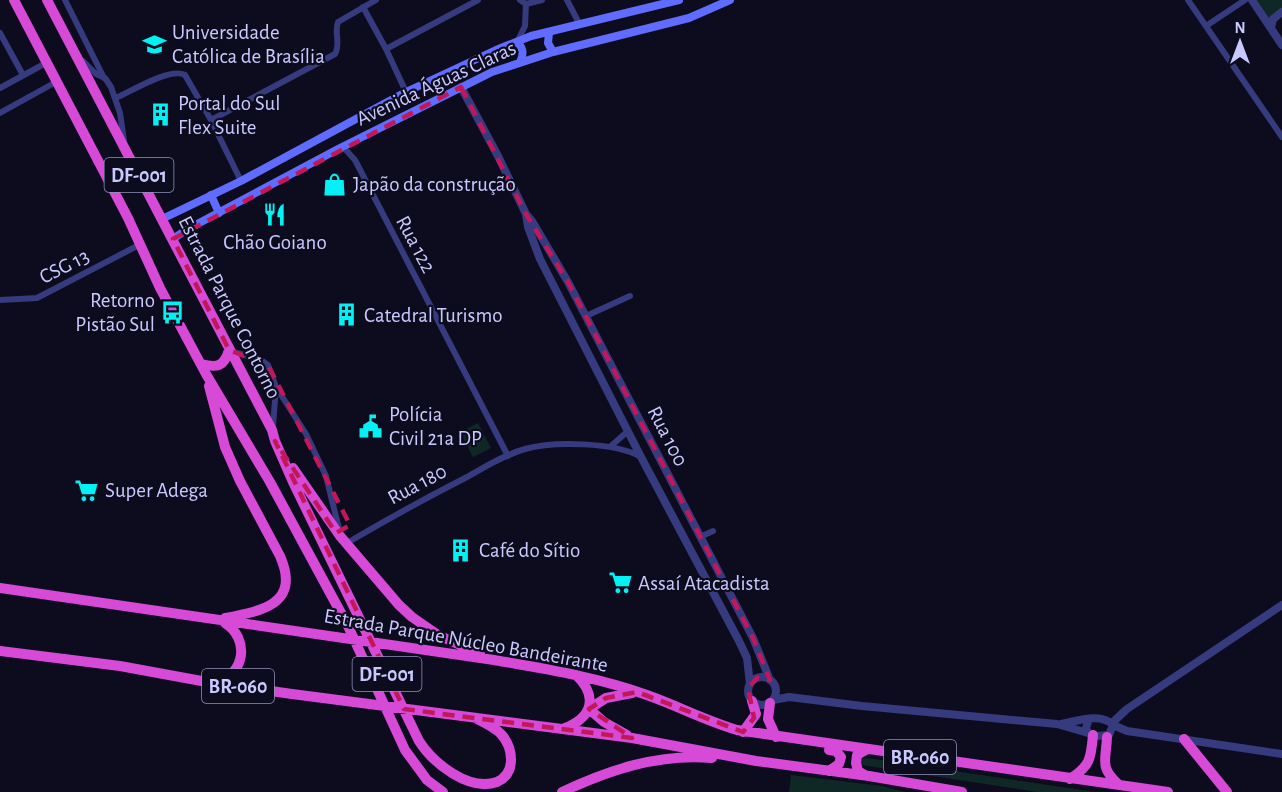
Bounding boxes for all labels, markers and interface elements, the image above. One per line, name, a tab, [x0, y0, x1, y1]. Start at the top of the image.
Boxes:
north arrow	[1210, 12, 1270, 72]
text: N	[1234, 20, 1246, 36]
place label: Universidade Católica de Brasília	[172, 22, 325, 67]
school or university icon: Universidade Católica de Brasília	[141, 31, 167, 57]
street label: Avenida Águas Claras	[352, 35, 519, 130]
place label: Portal do Sul Flex Suite	[178, 93, 280, 138]
building icon: Portal do Sul Flex Suite	[147, 102, 173, 128]
road number: DF-001	[104, 158, 174, 192]
shop icon: Japão da construção	[322, 171, 348, 197]
place label: Japão da construção	[353, 174, 516, 195]
restaurant icon: Chão Goiano	[262, 201, 288, 227]
street label: Estrada Parque Contorno	[174, 212, 285, 402]
street label: Rua 122	[392, 212, 439, 276]
place label: Chão Goiano	[223, 232, 327, 253]
street label: CSG 13	[36, 245, 93, 288]
place label: Retorno Pistão Sul	[75, 290, 155, 335]
bus stop icon: Retorno Pistão Sul	[160, 299, 186, 325]
building icon: Catedral Turismo	[333, 302, 359, 328]
place label: Catedral Turismo	[364, 305, 503, 326]
street label: Rua 100	[644, 403, 692, 470]
place label: Polícia Civil 21a DP	[389, 404, 482, 449]
public building icon: Polícia Civil 21a DP	[358, 413, 384, 439]
street label: Rua 180	[384, 460, 450, 509]
supermarket icon: Super Adega	[74, 477, 100, 503]
place label: Super Adega	[105, 480, 208, 501]
building icon: Café do Sítio	[448, 537, 474, 563]
place label: Café do Sítio	[479, 540, 580, 561]
supermarket icon: Assaí Atacadista	[607, 570, 633, 596]
place label: Assaí Atacadista	[638, 573, 770, 594]
street label: Estrada Parque Núcleo Bandeirante	[322, 605, 609, 676]
road number: DF-001	[352, 657, 422, 691]
road number: BR-060	[202, 669, 274, 703]
road number: BR-060	[884, 740, 956, 774]

